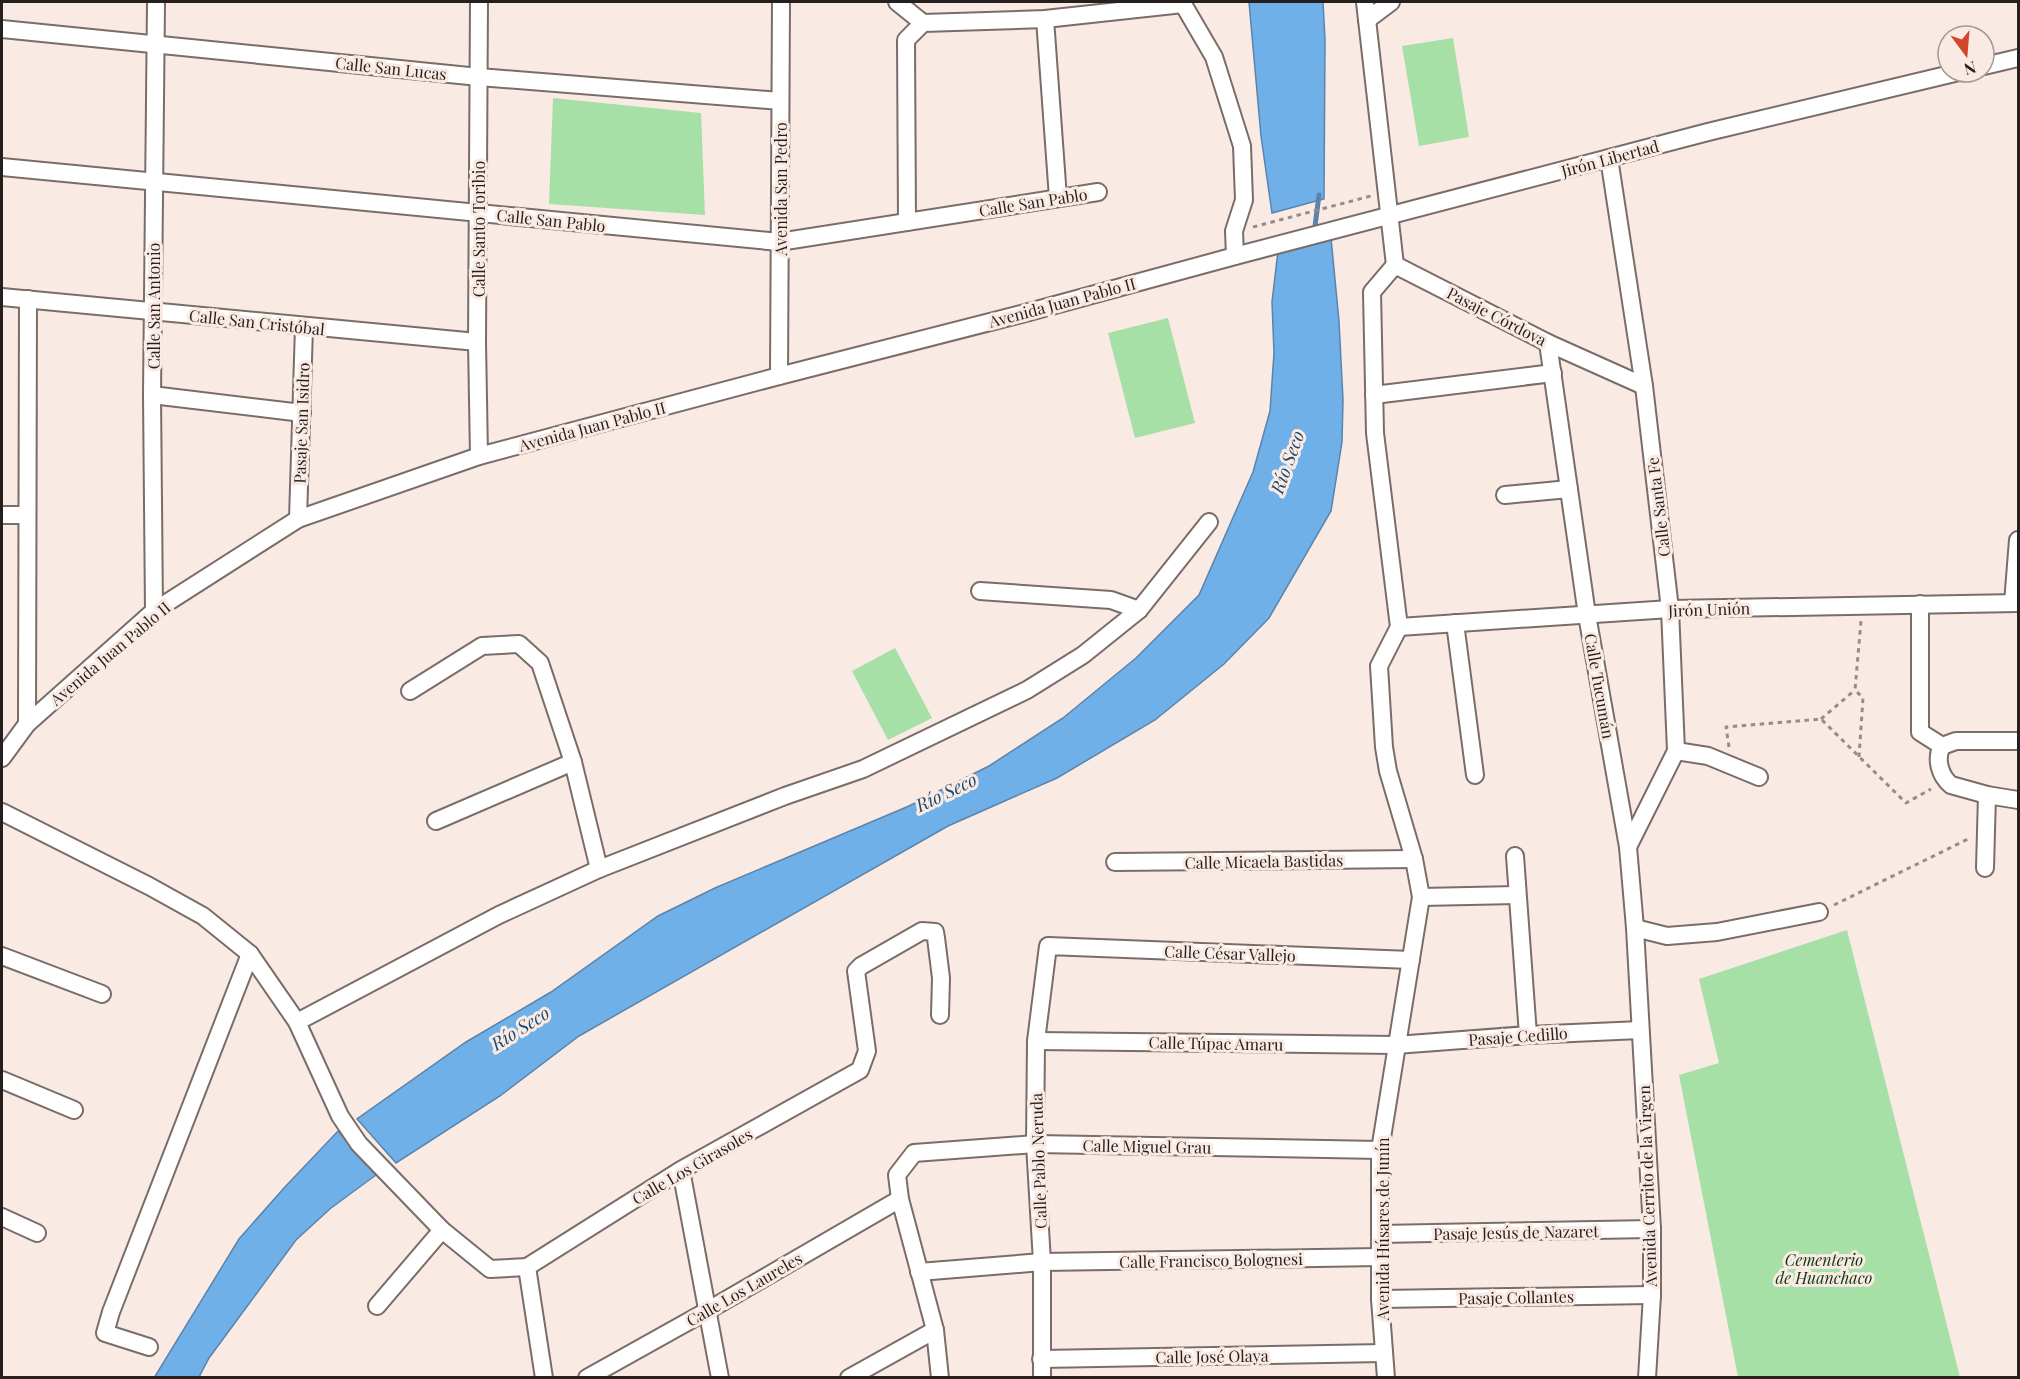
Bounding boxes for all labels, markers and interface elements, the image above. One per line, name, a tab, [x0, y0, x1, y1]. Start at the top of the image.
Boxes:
north arrow	[1936, 24, 1996, 84]
street label: Calle San Lucas	[334, 52, 448, 84]
text: N	[1961, 57, 1979, 81]
street label: Avenida San Pedro	[770, 122, 791, 257]
street label: Jirón Libertad	[1558, 135, 1661, 181]
street label: Calle Santo Toribio	[468, 161, 489, 297]
street label: Calle San Pablo	[977, 183, 1089, 221]
street label: Calle San Pablo	[495, 204, 607, 236]
street label: Calle San Antonio	[143, 242, 164, 369]
street label: Avenida Juan Pablo II	[985, 272, 1138, 332]
street label: Pasaje Córdova	[1444, 282, 1550, 350]
street label: Calle San Cristóbal	[188, 304, 326, 340]
street label: Pasaje San Isidro	[288, 362, 314, 484]
street label: Avenida Juan Pablo II	[515, 396, 668, 456]
water label: Río Seco	[1264, 427, 1309, 498]
street label: Calle Santa Fe	[1641, 456, 1675, 558]
street label: Avenida Juan Pablo II	[45, 596, 175, 710]
street label: Jirón Unión	[1667, 597, 1751, 621]
street label: Calle Tucumán	[1580, 632, 1620, 741]
water label: Río Seco	[911, 767, 981, 817]
street label: Calle Micaela Bastidas	[1184, 849, 1344, 873]
street label: Calle César Vallejo	[1164, 940, 1296, 966]
water label: Río Seco	[485, 1000, 554, 1056]
street label: Pasaje Cedillo	[1468, 1022, 1569, 1050]
street label: Calle Túpac Amaru	[1148, 1031, 1284, 1055]
street label: Avenida Cerrito de la Virgen	[1633, 1084, 1661, 1288]
street label: Calle Pablo Neruda	[1025, 1093, 1051, 1229]
street label: Calle Los Girasoles	[628, 1123, 756, 1209]
street label: Calle Miguel Grau	[1082, 1134, 1212, 1158]
street label: Avenida Húsares de Junín	[1372, 1137, 1393, 1322]
street label: Pasaje Jesús de Nazaret	[1433, 1220, 1599, 1244]
street label: Calle Los Laureles	[682, 1247, 806, 1331]
street label: Calle Francisco Bolognesi	[1119, 1248, 1303, 1272]
park label: Cementerio de Huanchaco	[1776, 1249, 1873, 1288]
street label: Pasaje Collantes	[1458, 1285, 1574, 1309]
street label: Calle José Olaya	[1155, 1345, 1269, 1367]

